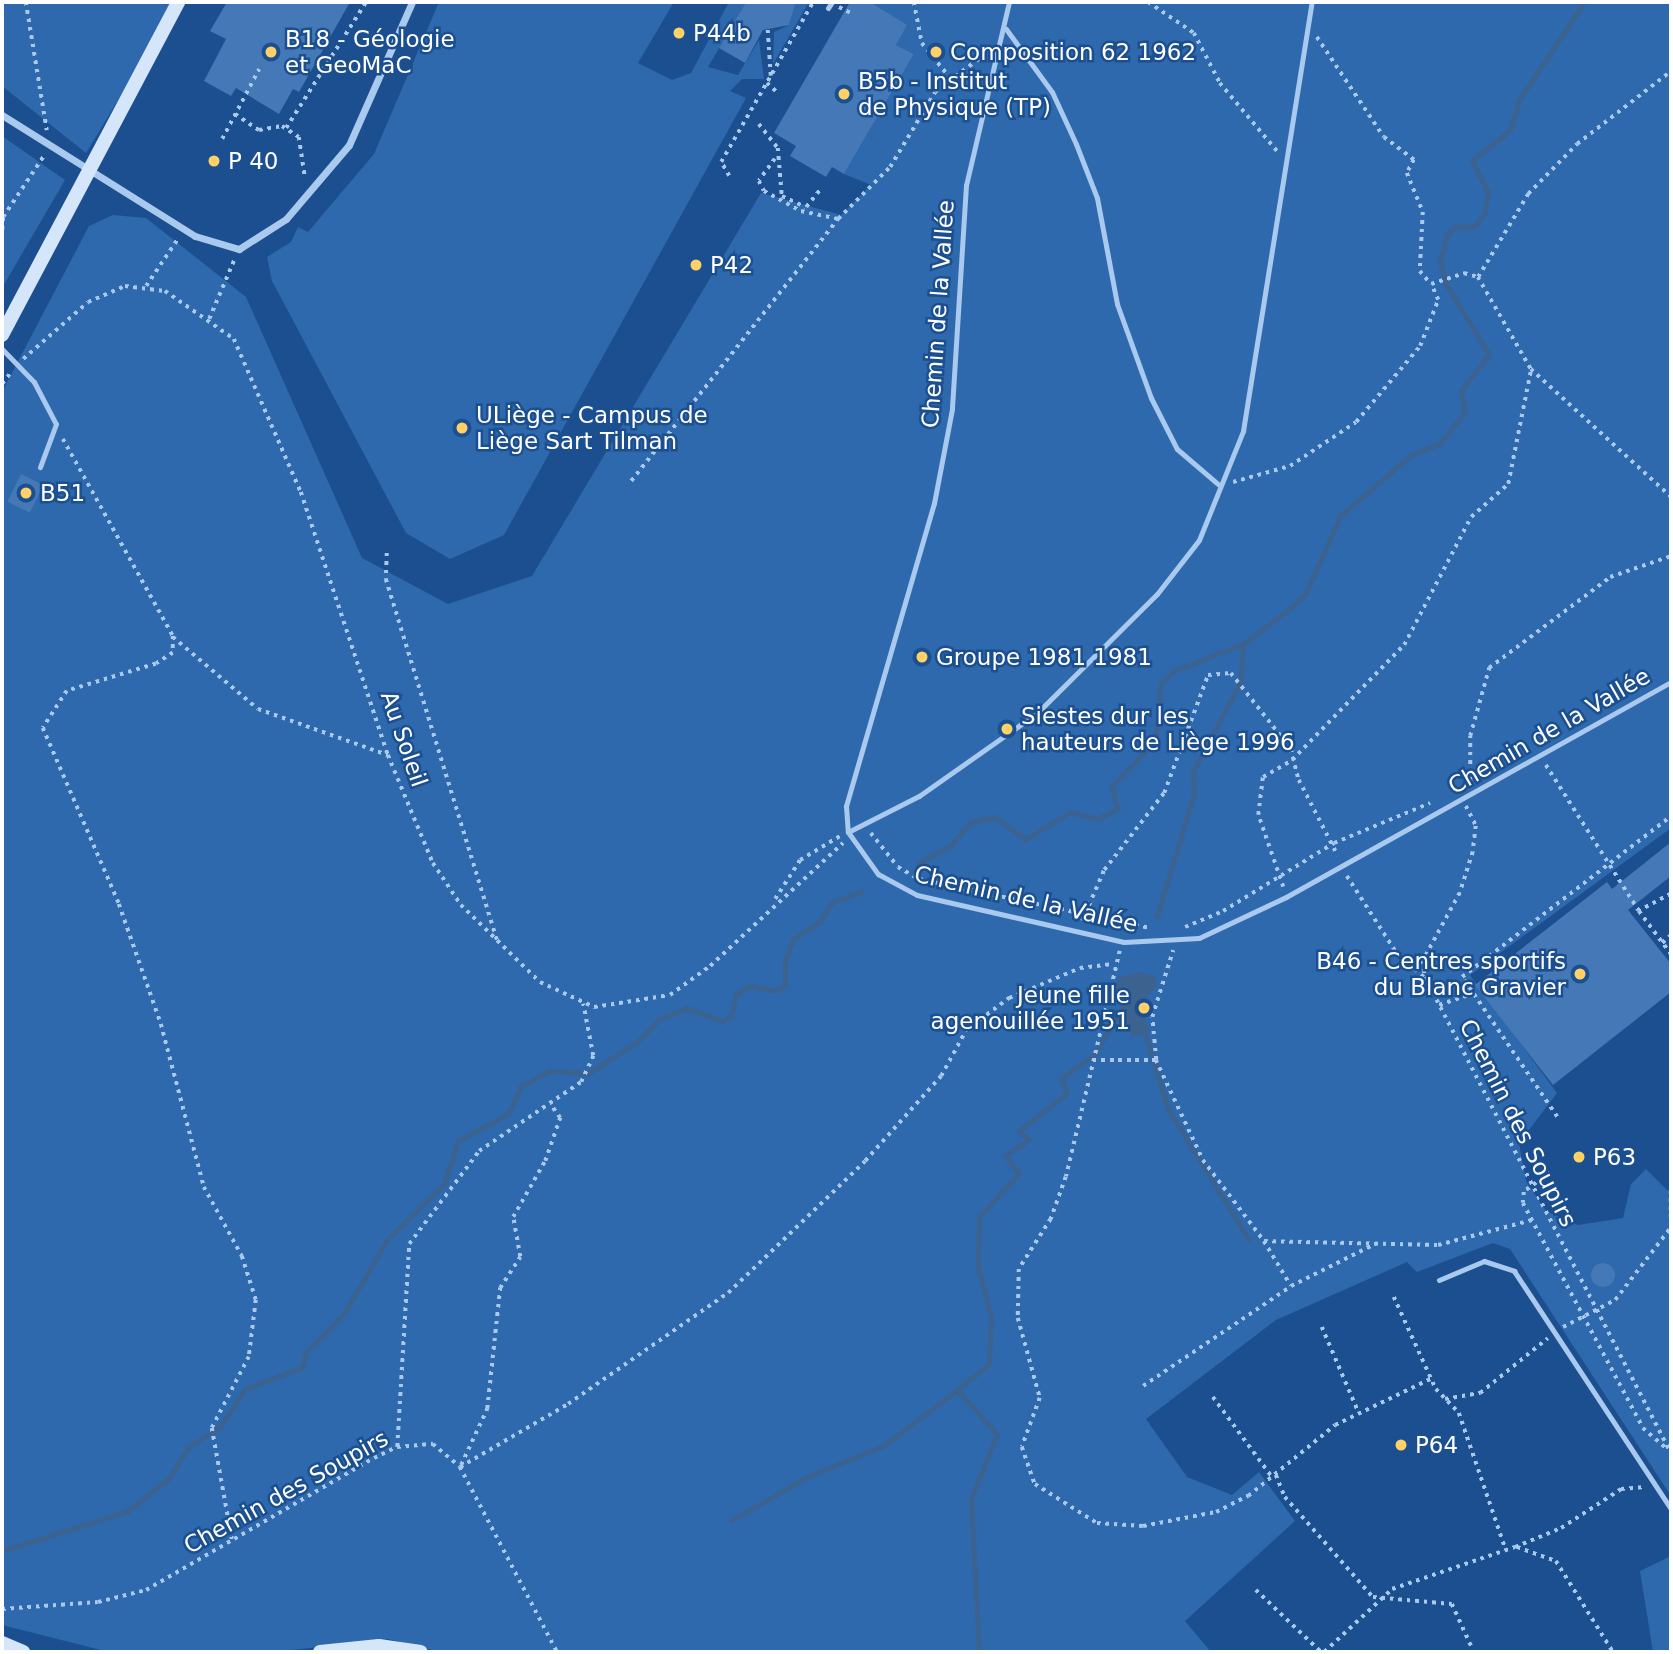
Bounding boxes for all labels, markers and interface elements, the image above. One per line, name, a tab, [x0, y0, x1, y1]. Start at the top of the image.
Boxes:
place label: P44b	[693, 19, 751, 47]
place label: B18 - Géologie et GeoMaC	[285, 25, 455, 79]
marker: P44b	[671, 25, 687, 41]
place label: Composition 62 1962	[950, 38, 1196, 66]
marker: B18 - Géologie et GeoMaC	[263, 44, 279, 60]
marker: Composition 62 1962	[928, 44, 944, 60]
place label: B5b - Institut de Physique (TP)	[858, 67, 1051, 121]
marker: B5b - Institut de Physique (TP)	[836, 86, 852, 102]
place label: P 40	[228, 147, 278, 175]
marker: P 40	[206, 153, 222, 169]
street label: Chemin de la Vallée	[916, 199, 960, 429]
place label: P42	[710, 251, 753, 279]
marker: P42	[688, 257, 704, 273]
place label: ULiège - Campus de Liège Sart Tilman	[476, 401, 708, 455]
marker: ULiège - Campus de Liège Sart Tilman	[454, 420, 470, 436]
place label: B51	[40, 479, 85, 507]
marker: B51	[18, 485, 34, 501]
place label: Groupe 1981 1981	[936, 643, 1152, 671]
marker: Groupe 1981 1981	[914, 649, 930, 665]
street label: Chemin de la Vallée	[1443, 662, 1655, 800]
street label: Au Soleil	[375, 687, 433, 791]
place label: Siestes dur les hauteurs de Liège 1996	[1021, 702, 1295, 756]
marker: Siestes dur les hauteurs de Liège 1996	[999, 721, 1015, 737]
street label: Chemin de la Vallée	[912, 860, 1140, 938]
place label: B46 - Centres sportifs du Blanc Gravier	[1316, 947, 1566, 1001]
marker: B46 - Centres sportifs du Blanc Gravier	[1572, 966, 1588, 982]
place label: Jeune fille agenouillée 1951	[931, 981, 1130, 1035]
marker: Jeune fille agenouillée 1951	[1136, 1000, 1152, 1016]
street label: Chemin des Soupirs	[1454, 1015, 1582, 1231]
place label: P63	[1593, 1143, 1636, 1171]
marker: P63	[1571, 1149, 1587, 1165]
street label: Chemin des Soupirs	[179, 1424, 393, 1560]
place label: P64	[1415, 1431, 1458, 1459]
marker: P64	[1393, 1437, 1409, 1453]

